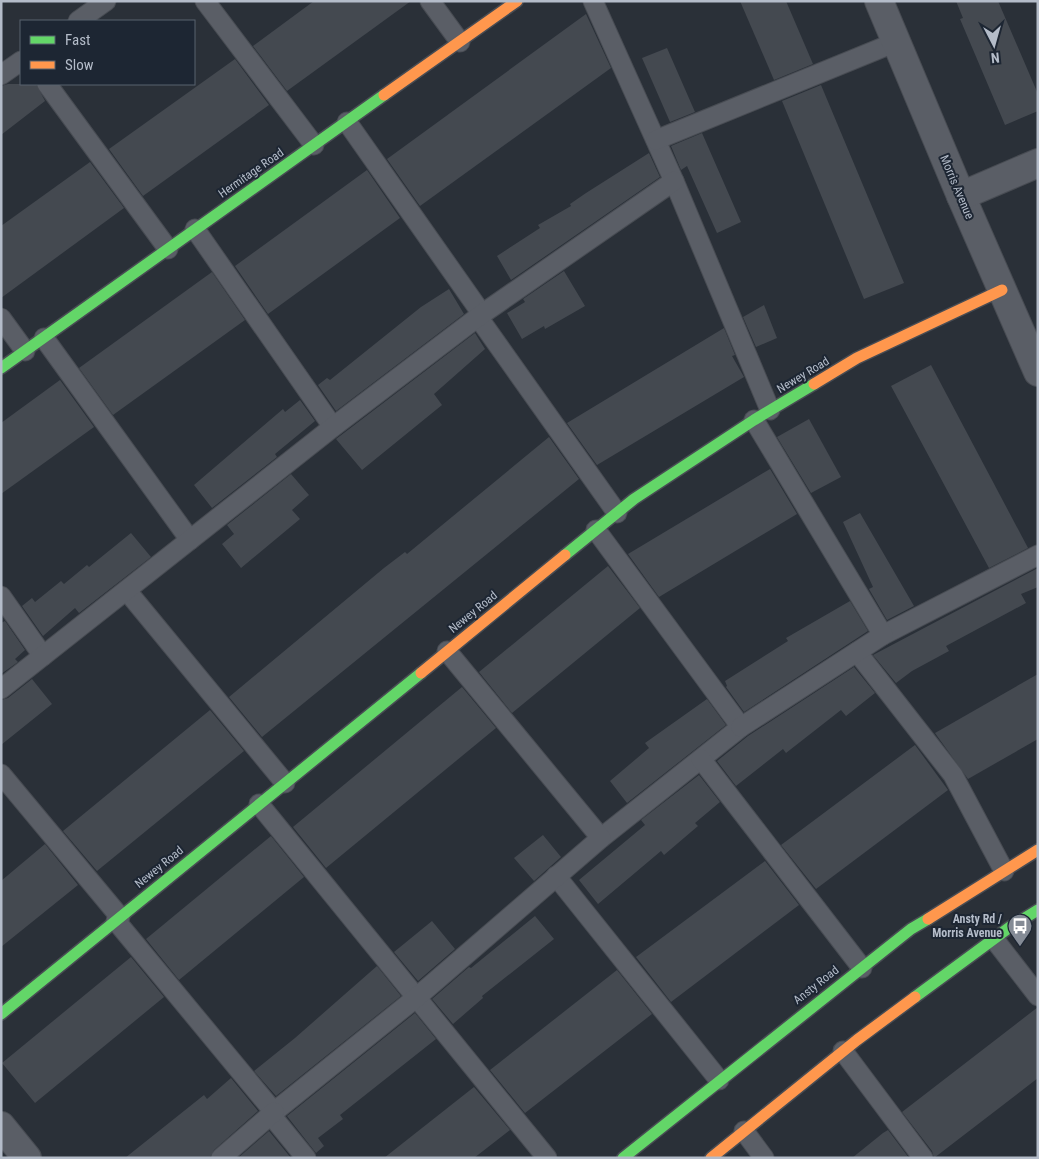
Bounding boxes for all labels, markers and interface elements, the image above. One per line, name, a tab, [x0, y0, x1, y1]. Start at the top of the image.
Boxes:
legend	[20, 20, 195, 85]
north arrow	[969, 20, 1019, 70]
text: Fast	[65, 31, 90, 49]
text: N	[990, 50, 1000, 66]
text: Slow	[65, 56, 94, 74]
street label: Hermitage Road	[216, 145, 286, 201]
street label: Morris Avenue	[937, 153, 977, 221]
street label: Newey Road	[774, 354, 832, 396]
street label: Newey Road	[446, 588, 500, 636]
street label: Newey Road	[132, 843, 186, 891]
place label: Ansty Rd / Morris Avenue	[932, 912, 1002, 940]
bus stop icon: Ansty Rd / Morris Avenue	[1007, 913, 1033, 947]
street label: Ansty Road	[791, 963, 841, 1007]

